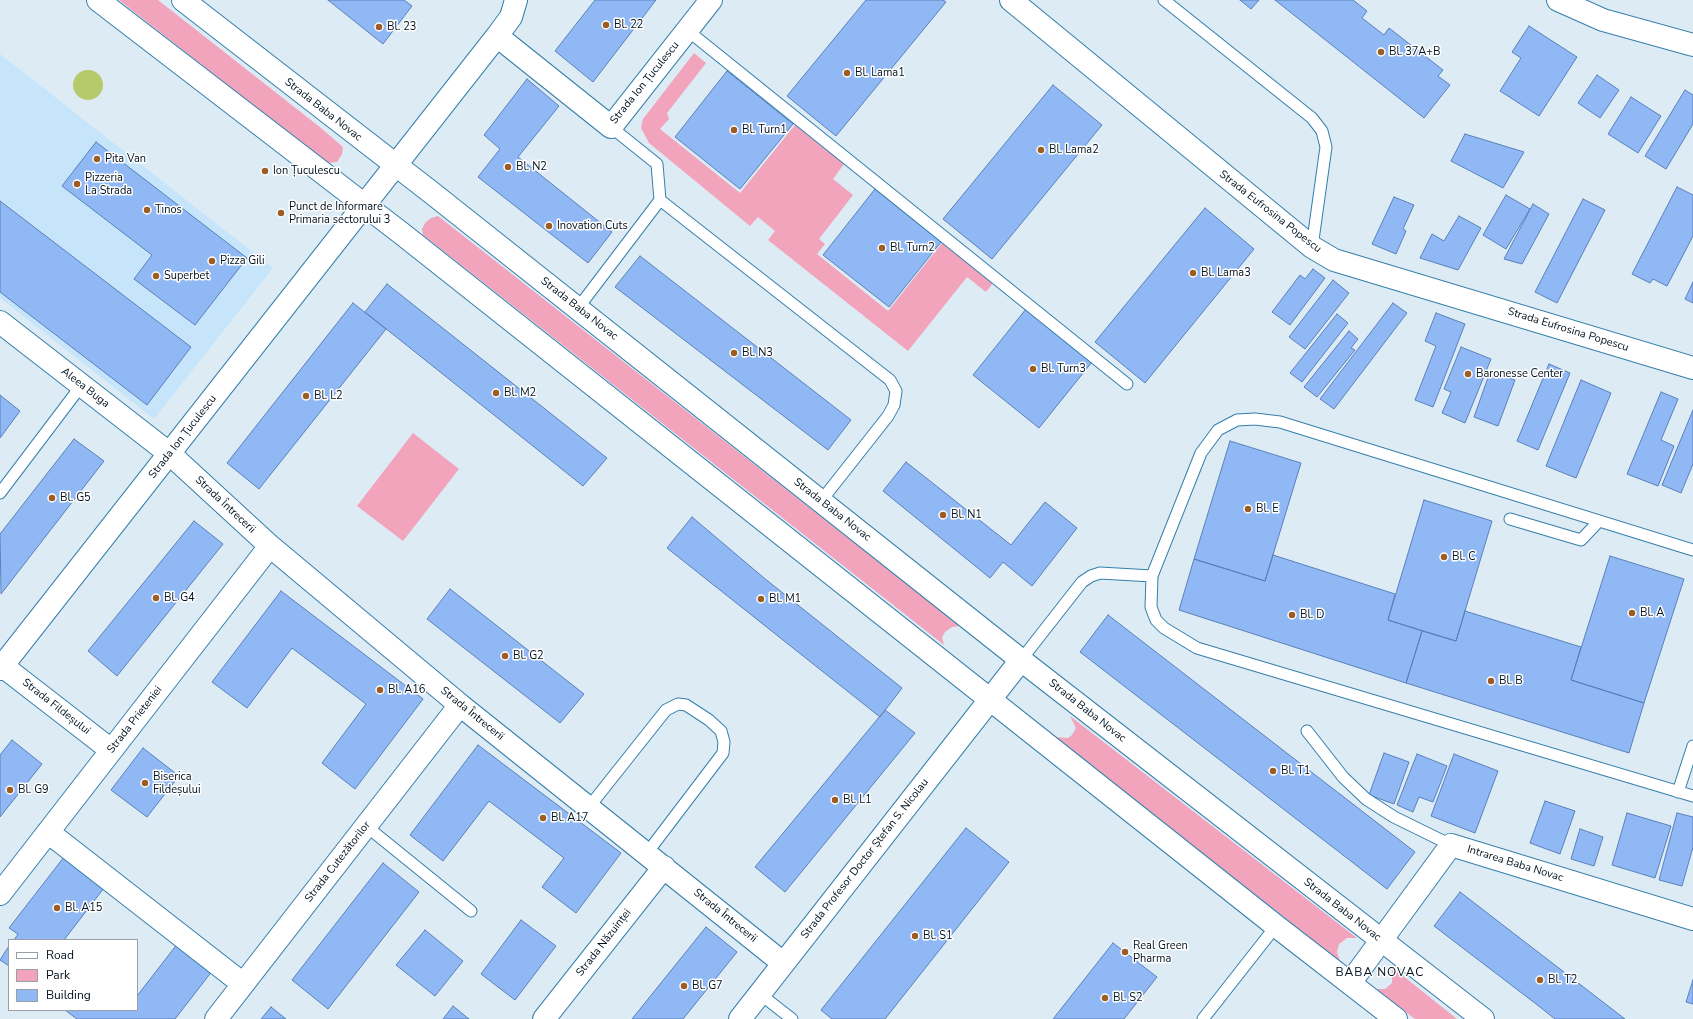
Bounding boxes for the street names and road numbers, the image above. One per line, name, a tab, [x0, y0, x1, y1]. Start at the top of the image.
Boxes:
street label: Strada Ion Țuculescu	[608, 39, 682, 127]
street label: Strada Baba Novac	[282, 76, 364, 144]
street label: Strada Eufrosina Popescu	[1216, 168, 1324, 256]
street label: Strada Baba Novac	[538, 275, 620, 343]
street label: Strada Eufrosina Popescu	[1506, 305, 1630, 355]
street label: Aleea Buga	[58, 365, 112, 411]
street label: Strada Ion Țuculescu	[146, 393, 220, 481]
street label: Strada Întrecerii	[192, 474, 258, 536]
street label: Strada Baba Novac	[791, 476, 873, 544]
street label: Strada Fildeșului	[19, 676, 93, 738]
street label: Strada Baba Novac	[1046, 677, 1128, 745]
street label: Strada Prieteniei	[105, 684, 165, 756]
street label: Strada Întrecerii	[438, 684, 506, 744]
street label: Strada Profesor Doctor Ștefan S. Nicolau	[798, 776, 932, 942]
street label: Strada Cutezătorilor	[302, 819, 374, 905]
street label: Intrarea Baba Novac	[1465, 843, 1565, 885]
street label: Strada Baba Novac	[1301, 876, 1383, 944]
street label: Strada Întrecerii	[691, 886, 759, 946]
street label: Strada Năzuinței	[574, 907, 634, 979]

